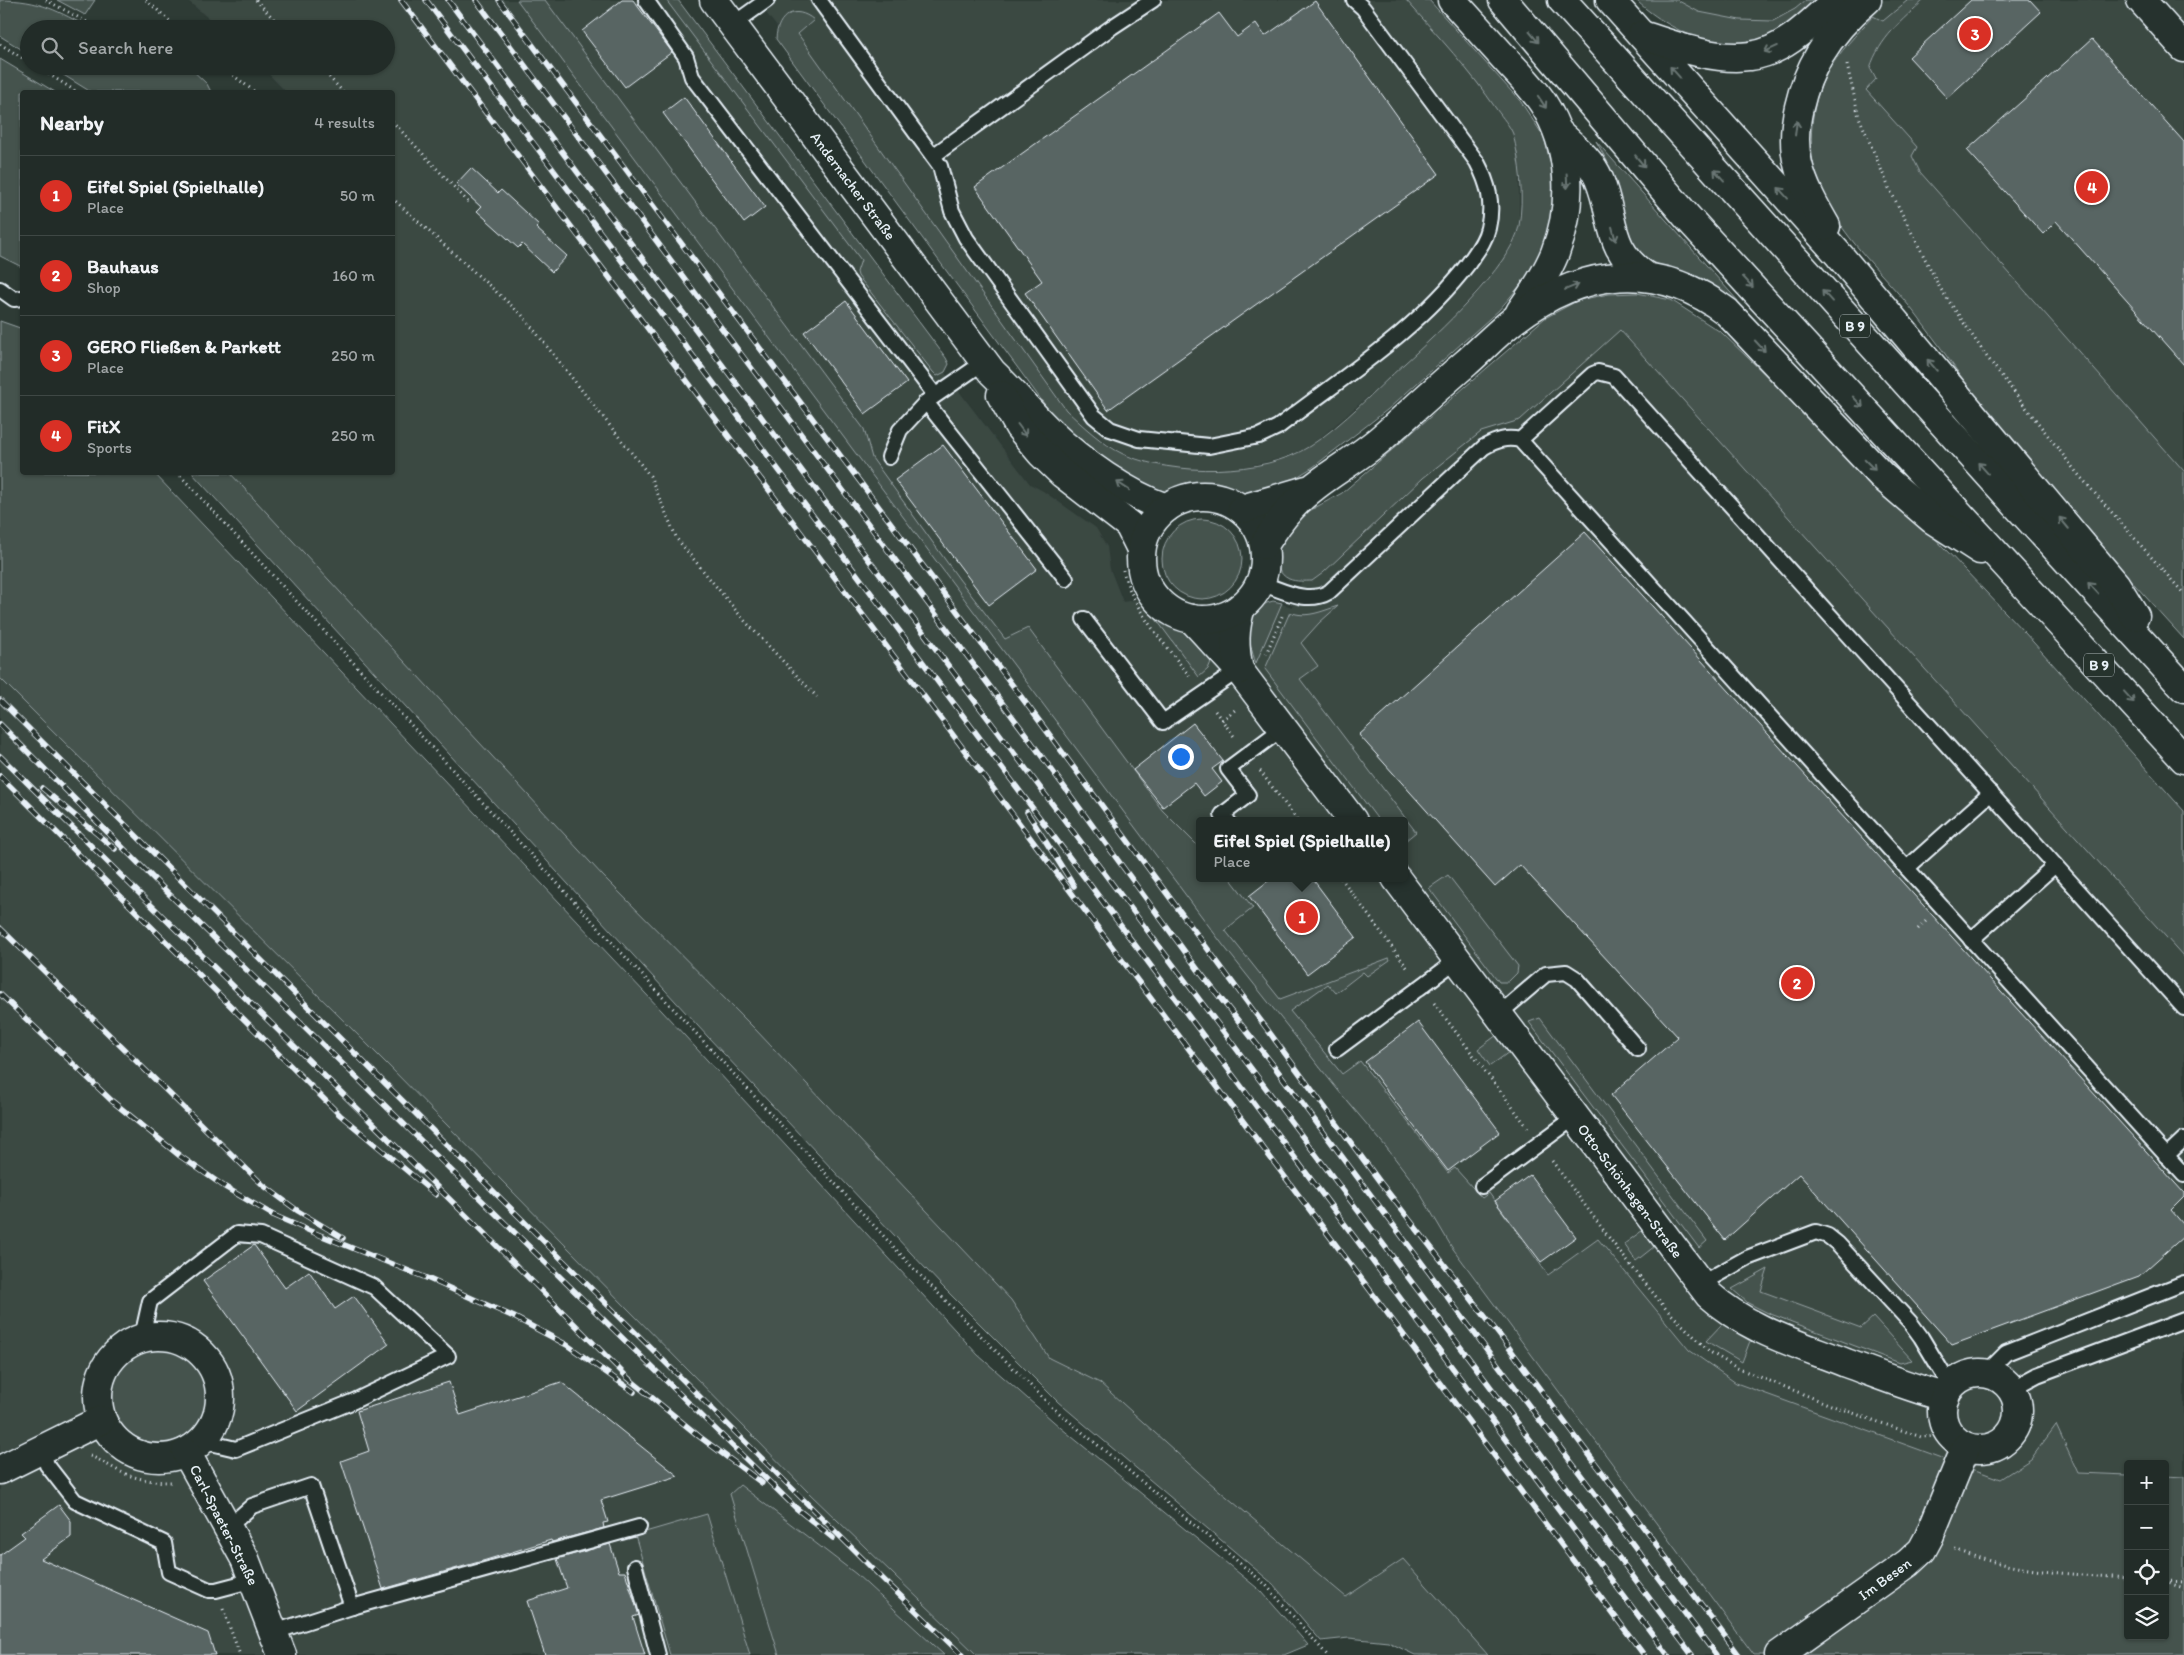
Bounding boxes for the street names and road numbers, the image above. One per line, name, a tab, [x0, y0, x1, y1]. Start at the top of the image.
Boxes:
street label: Andernacher Straße	[807, 128, 899, 244]
road number: B 9	[1840, 314, 1870, 338]
road number: B 9	[2084, 654, 2114, 676]
street label: Otto-Schönhagen-Straße	[1574, 1120, 1686, 1262]
street label: Carl-Spaeter-Straße	[186, 1462, 262, 1588]
street label: Im Besen	[1855, 1554, 1915, 1604]

